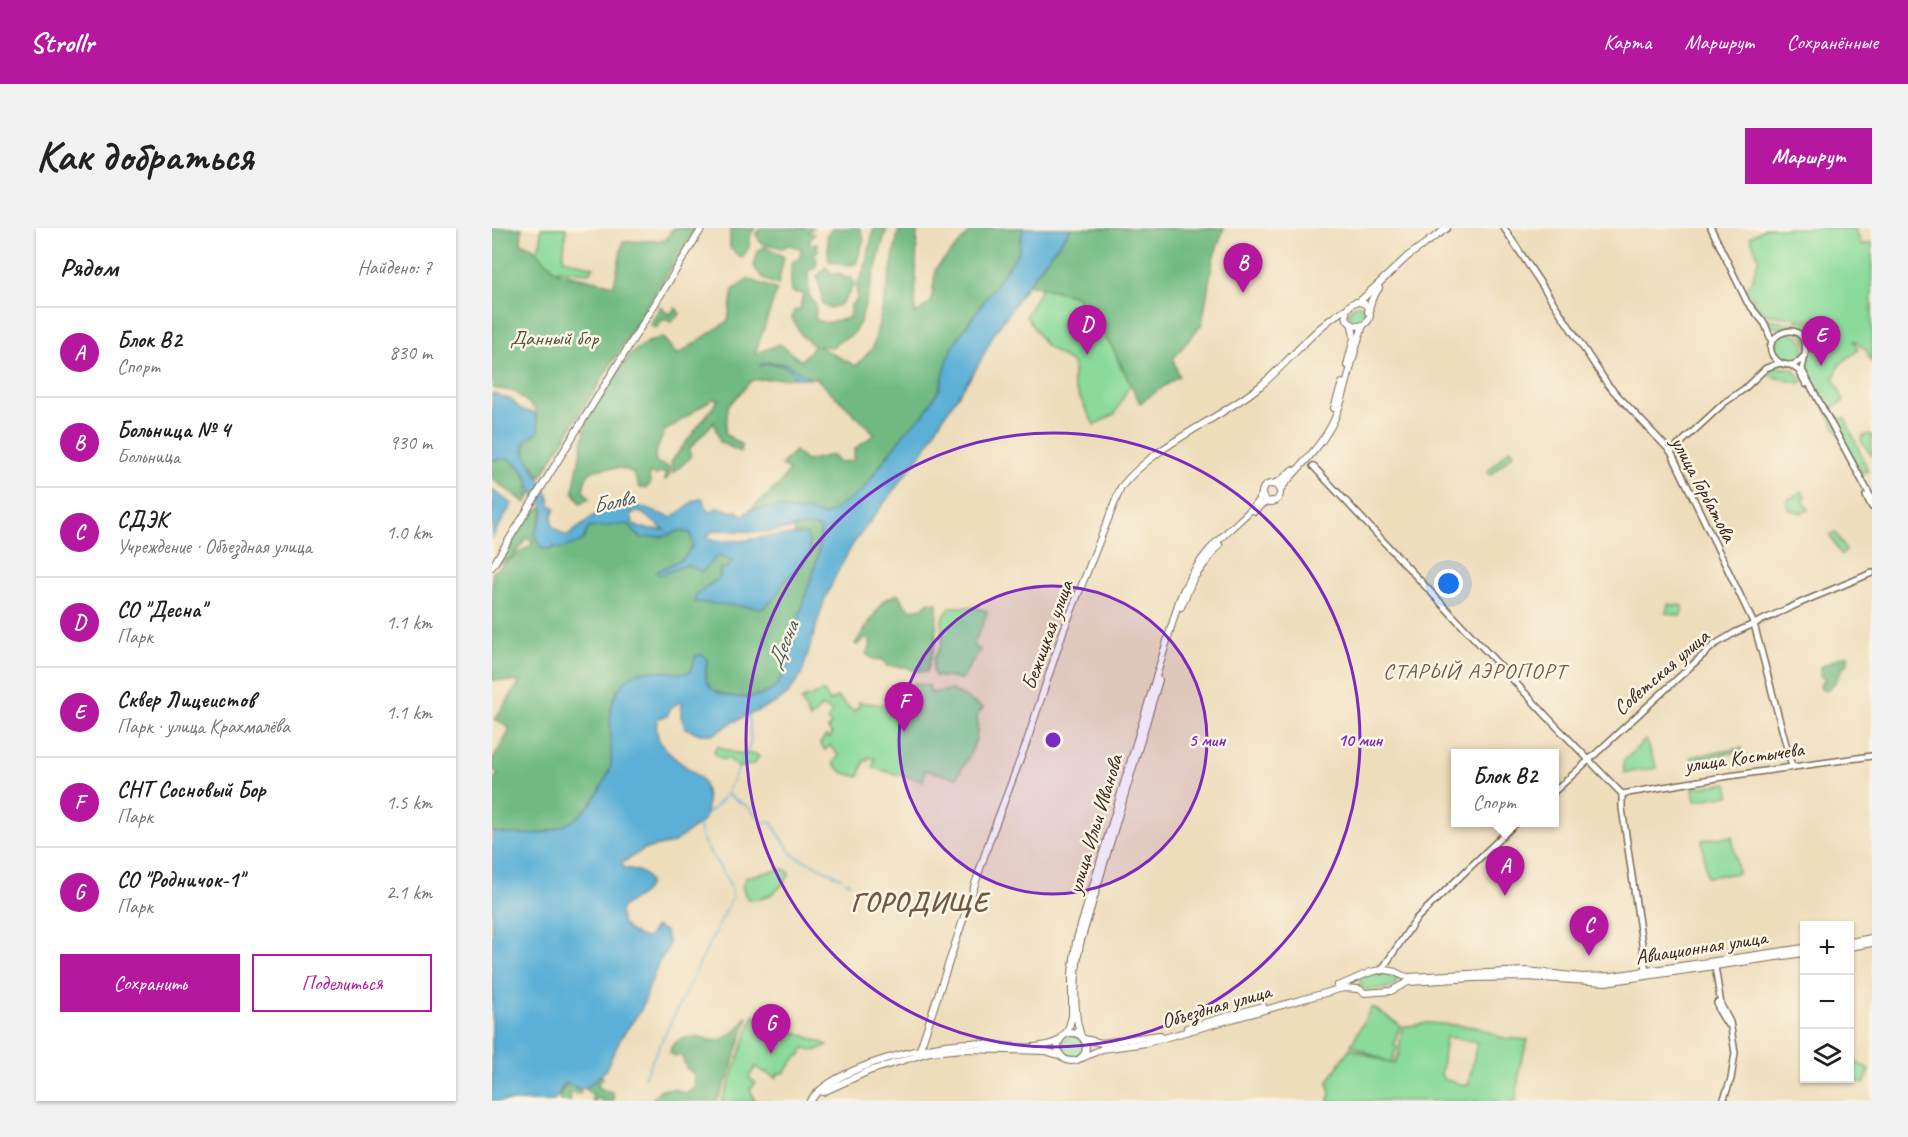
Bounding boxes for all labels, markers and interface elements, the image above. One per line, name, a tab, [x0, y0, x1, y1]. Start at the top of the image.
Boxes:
text: Strollr	[30, 25, 94, 60]
text: Карта	[1603, 29, 1652, 55]
text: Маршрут	[1685, 29, 1754, 55]
text: Сохранённые	[1787, 29, 1878, 55]
button: Маршрут	[1745, 128, 1872, 184]
text: Как добраться	[36, 130, 253, 183]
pin: B	[1224, 244, 1263, 293]
text: Рядом	[60, 251, 118, 284]
text: Найдено: 7	[357, 255, 432, 280]
pin: D	[1068, 306, 1106, 355]
pin: E	[1802, 316, 1840, 366]
park label: Данный бор	[510, 325, 599, 351]
text: Блок В2	[117, 326, 182, 354]
text: A	[74, 340, 85, 365]
text: 830 m	[389, 340, 432, 365]
text: Спорт	[117, 354, 160, 379]
text: Больница № 4	[117, 416, 230, 444]
text: B	[74, 430, 85, 455]
text: 930 m	[389, 430, 432, 455]
street label: улица Горбатова	[1664, 430, 1743, 548]
text: Больница	[117, 444, 180, 469]
water label: Болва	[590, 483, 638, 520]
text: СДЭК	[117, 506, 167, 534]
text: C	[75, 520, 84, 545]
text: 1.0 km	[386, 520, 432, 545]
text: Учреждение · Объездная улица	[117, 534, 312, 559]
your location	[1434, 569, 1463, 598]
street label: Бежицкая улица	[1015, 575, 1079, 693]
text: СО "Десна"	[117, 596, 206, 624]
text: D	[74, 610, 85, 635]
text: 1.1 km	[386, 610, 432, 635]
water label: Десна	[760, 615, 806, 674]
street label: Советская улица	[1608, 622, 1716, 721]
text: Парк	[117, 624, 153, 649]
district label: СТАРЫЙ АЭРОПОРТ	[1383, 657, 1570, 685]
pin: F	[884, 682, 924, 732]
text: Сквер Лицеистов	[117, 686, 255, 714]
text: E	[74, 700, 85, 725]
text: 1.1 km	[386, 700, 432, 725]
text: Парк · улица Крахмалёва	[117, 714, 290, 739]
text: 5 мин	[1189, 729, 1226, 751]
text: 10 мин	[1338, 729, 1383, 751]
centre of rings	[1043, 730, 1063, 750]
street label: улица Костычева	[1681, 736, 1807, 779]
popup	[1451, 749, 1559, 827]
street label: улица Ильи Иванова	[1061, 750, 1129, 899]
text: Блок В2	[1473, 762, 1537, 790]
text: СНТ Сосновый Бор	[117, 776, 265, 804]
text: F	[75, 790, 84, 815]
text: 1.5 km	[386, 790, 432, 815]
text: Спорт	[1473, 790, 1516, 815]
text: Парк	[117, 804, 153, 829]
pin: A	[1486, 846, 1524, 896]
text: СО "Родничок-1"	[117, 866, 243, 894]
text: G	[75, 880, 84, 905]
text: 2.1 km	[386, 880, 432, 905]
district label: ГОРОДИЩЕ	[851, 885, 991, 919]
text: Парк	[117, 894, 153, 919]
pin: C	[1570, 906, 1608, 956]
map controls	[1800, 921, 1854, 1083]
button: +	[1800, 921, 1854, 975]
street label: Авиационная улица	[1633, 923, 1771, 970]
button: Сохранить	[60, 954, 240, 1012]
button: Поделиться	[252, 954, 432, 1012]
button: −	[1800, 975, 1854, 1029]
street label: Объездная улица	[1158, 977, 1276, 1035]
pin: G	[752, 1004, 790, 1054]
button: layers	[1800, 1029, 1854, 1083]

